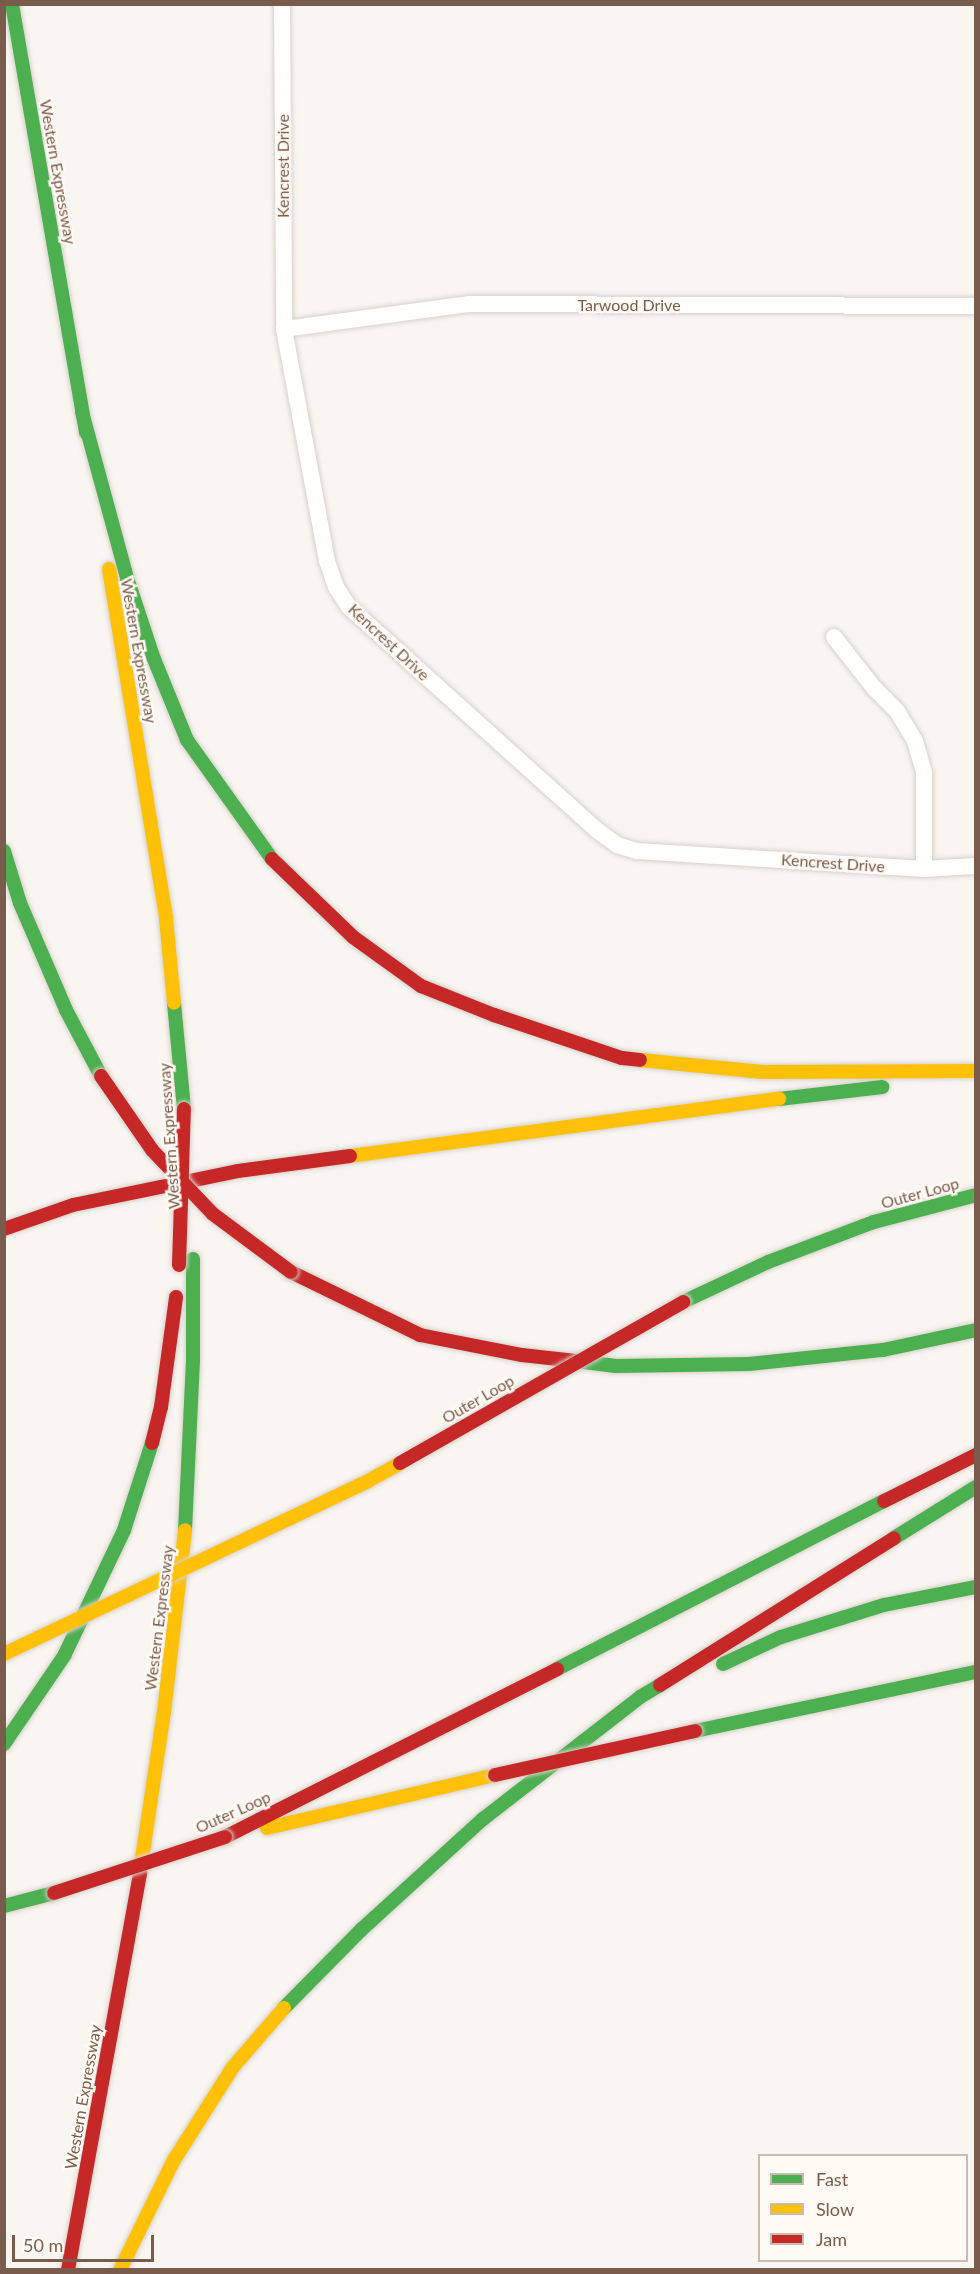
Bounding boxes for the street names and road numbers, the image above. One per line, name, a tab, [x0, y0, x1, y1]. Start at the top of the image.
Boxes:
street label: Western Expressway	[36, 98, 80, 246]
street label: Kencrest Drive	[273, 114, 293, 218]
street label: Tarwood Drive	[577, 295, 681, 315]
street label: Western Expressway	[117, 577, 161, 725]
street label: Kencrest Drive	[344, 600, 434, 684]
street label: Kencrest Drive	[781, 850, 885, 876]
street label: Western Expressway	[154, 1062, 184, 1210]
street label: Outer Loop	[879, 1173, 961, 1213]
street label: Outer Loop	[438, 1371, 518, 1427]
street label: Western Expressway	[141, 1544, 177, 1692]
street label: Outer Loop	[192, 1787, 274, 1837]
street label: Western Expressway	[61, 2023, 105, 2171]

